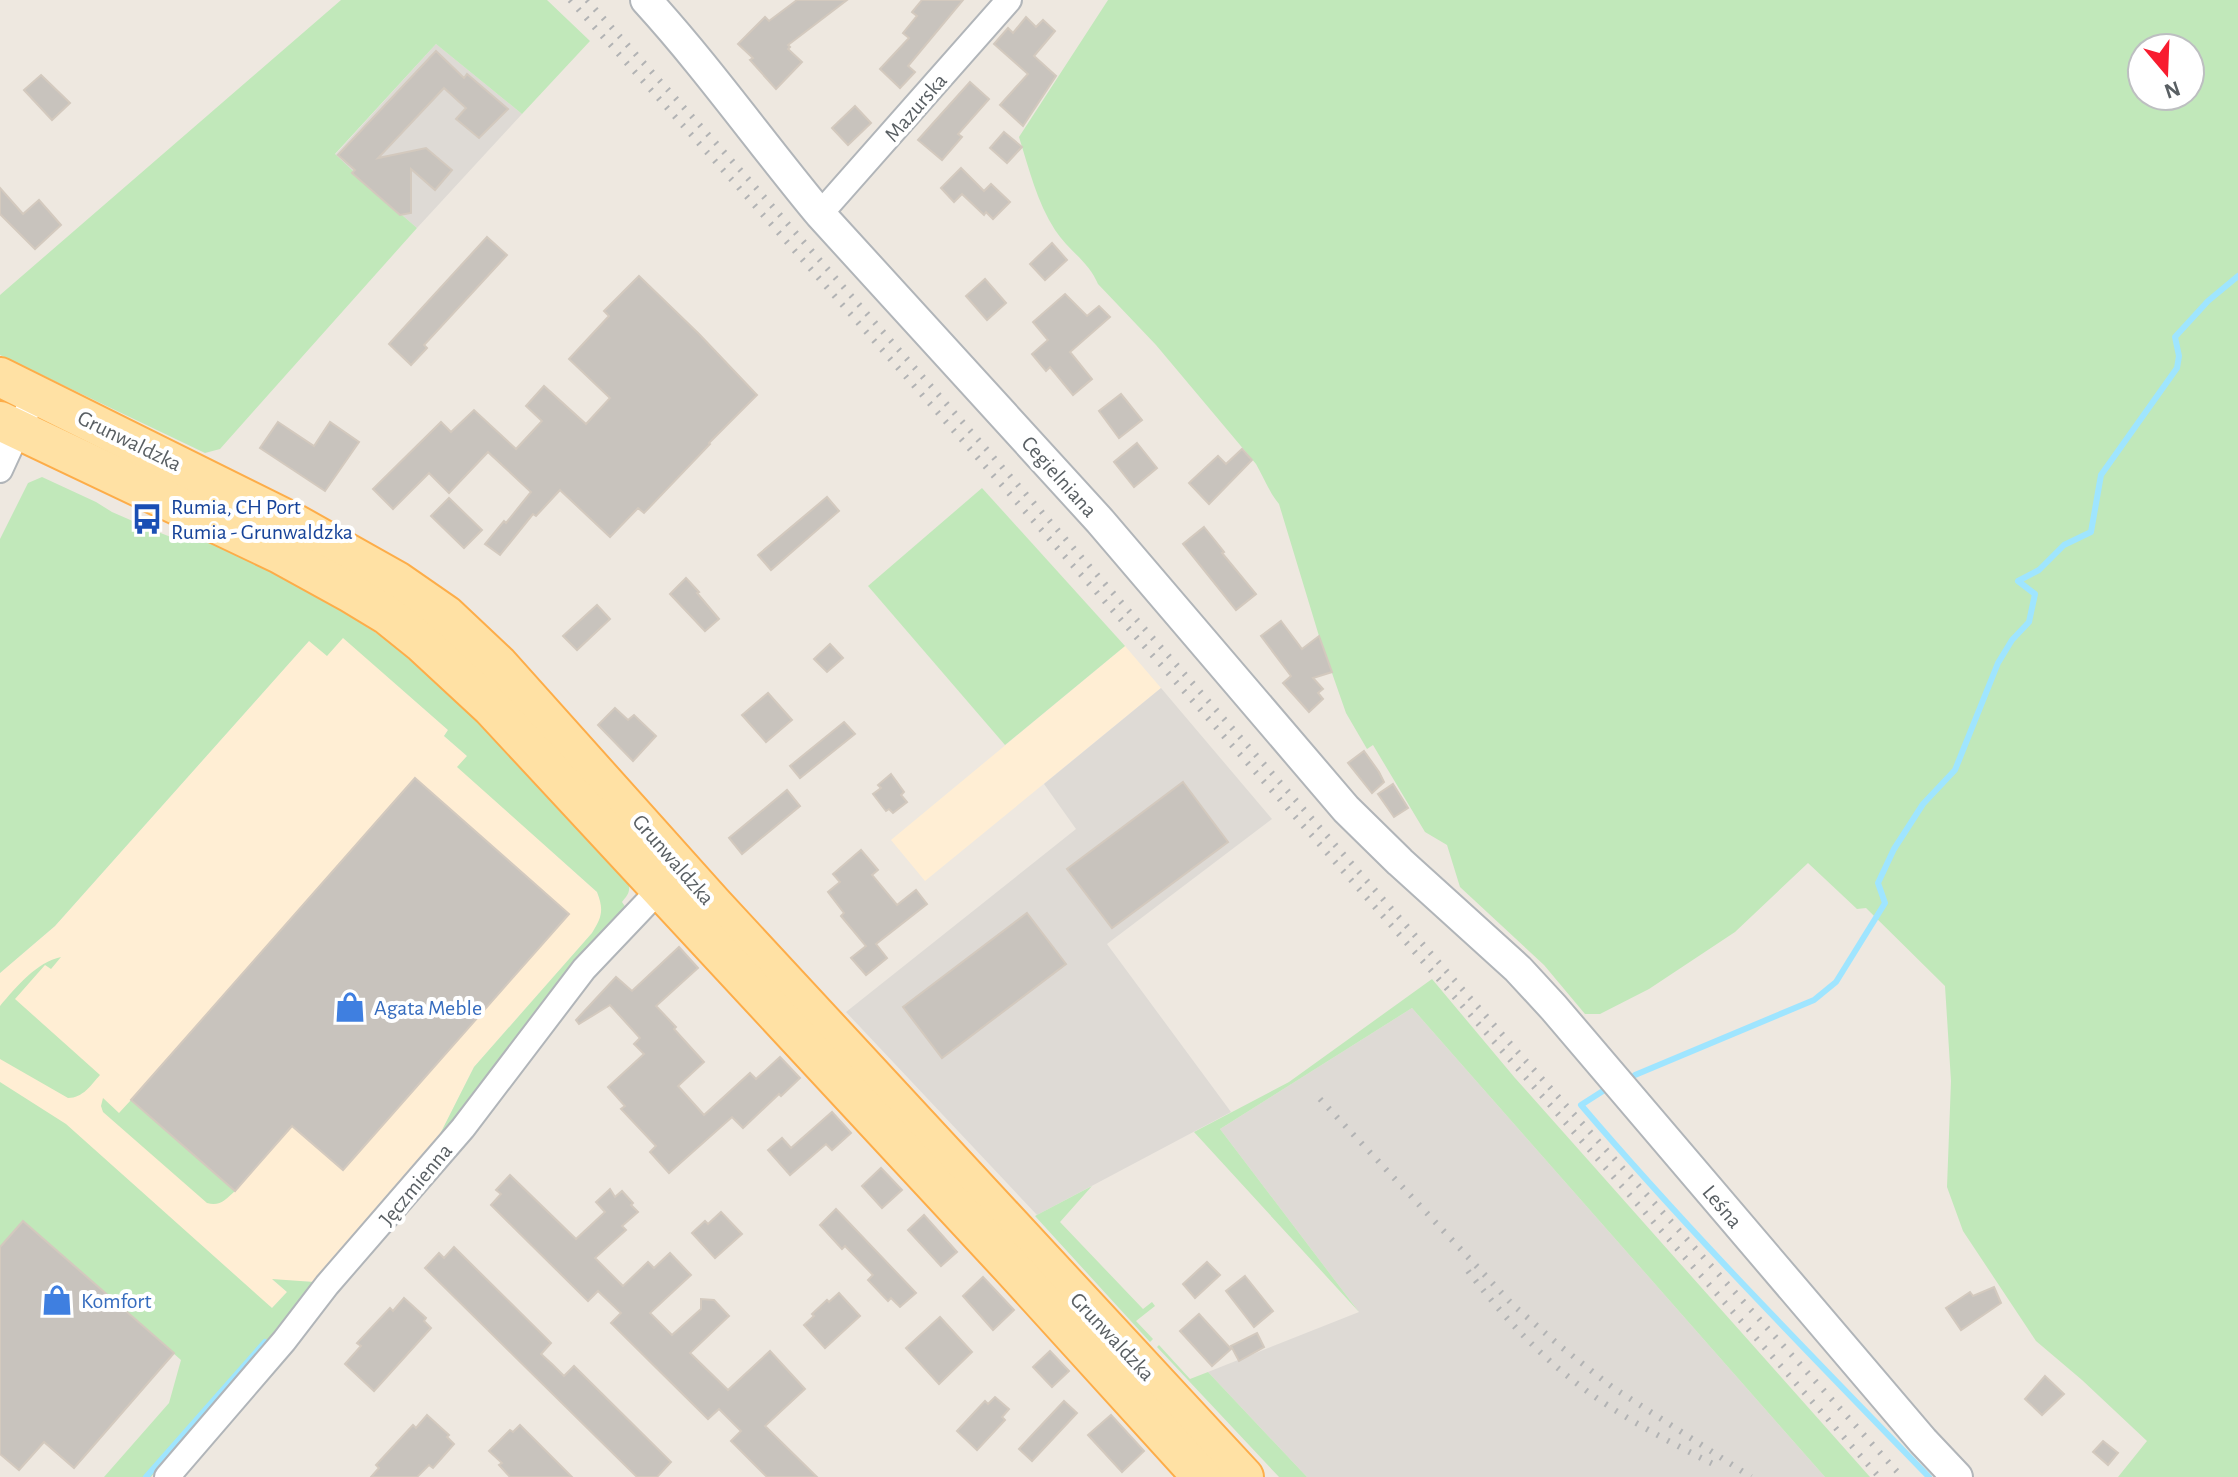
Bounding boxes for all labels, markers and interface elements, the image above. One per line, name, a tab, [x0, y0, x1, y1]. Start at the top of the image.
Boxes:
north arrow	[2126, 32, 2206, 112]
street label: Mazurska	[880, 69, 951, 146]
text: N	[2161, 77, 2183, 103]
street label: Grunwaldzka	[74, 406, 185, 475]
street label: Cegielniana	[1017, 432, 1101, 521]
place label: Rumia, CH Port Rumia - Grunwaldzka	[171, 496, 353, 543]
bus stop icon: Rumia, CH Port Rumia - Grunwaldzka	[130, 502, 164, 536]
street label: Grunwaldzka	[628, 810, 718, 909]
shop icon: Agata Meble	[333, 990, 367, 1024]
place label: Agata Meble	[374, 997, 482, 1019]
street label: Jęczmienna	[375, 1139, 456, 1230]
street label: Leśna	[1698, 1181, 1746, 1232]
shop icon: Komfort	[40, 1283, 74, 1317]
street label: Grunwaldzka	[1066, 1288, 1159, 1385]
place label: Komfort	[81, 1290, 151, 1312]

